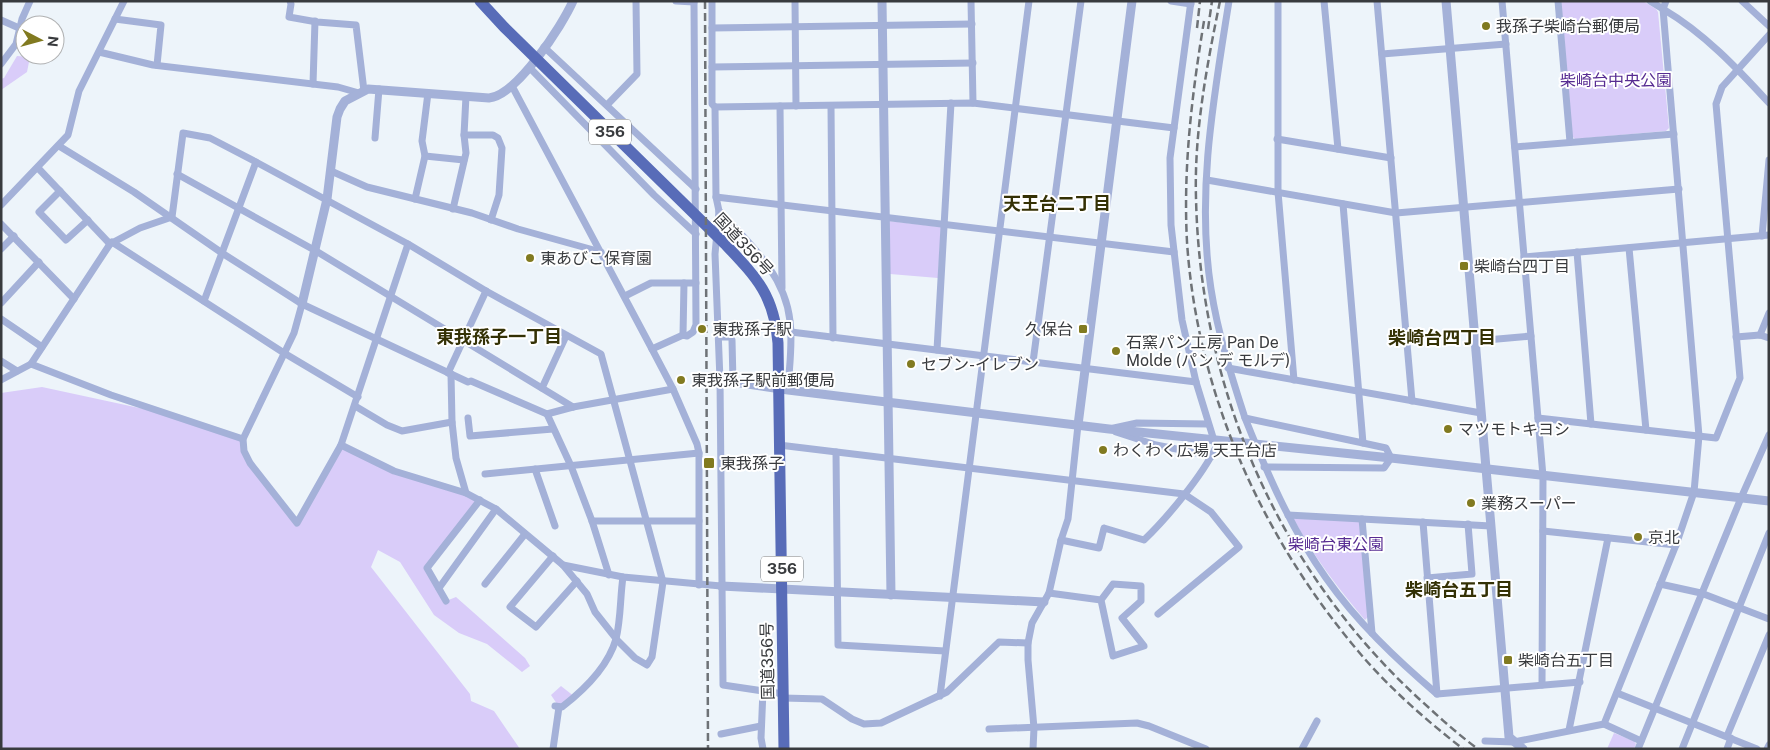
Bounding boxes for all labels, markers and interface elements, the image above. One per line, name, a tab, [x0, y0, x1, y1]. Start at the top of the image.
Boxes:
north arrow	[15, 15, 65, 65]
place label: 我孫子柴崎台郵便局	[1496, 17, 1640, 36]
marker: 我孫子柴崎台郵便局	[1480, 20, 1492, 32]
text: N	[44, 35, 61, 48]
park label: 柴崎台中央公園	[1560, 71, 1672, 90]
road number: 356	[589, 120, 631, 144]
district label: 天王台二丁目	[1003, 193, 1111, 214]
street label: 国道356号	[710, 209, 777, 279]
place label: 東あびこ保育園	[540, 249, 652, 268]
marker: 東あびこ保育園	[524, 252, 536, 264]
place label: 柴崎台四丁目	[1474, 257, 1570, 276]
marker: 柴崎台四丁目	[1458, 260, 1470, 272]
place label: 東我孫子駅	[712, 320, 792, 339]
place label: 久保台	[1025, 320, 1073, 339]
marker: 東我孫子駅	[696, 323, 708, 335]
marker: 久保台	[1077, 323, 1089, 335]
district label: 東我孫子一丁目	[436, 326, 562, 347]
district label: 柴崎台四丁目	[1388, 327, 1496, 348]
place label: 石窯パン工房 Pan De Molde (パン デ モルデ)	[1126, 333, 1290, 370]
marker: 石窯パン工房 Pan De Molde (パン デ モルデ)	[1110, 345, 1122, 357]
place label: セブン-イレブン	[921, 355, 1039, 374]
marker: セブン-イレブン	[905, 358, 917, 370]
place label: 東我孫子駅前郵便局	[691, 371, 835, 390]
marker: 東我孫子駅前郵便局	[675, 374, 687, 386]
place label: マツモトキヨシ	[1458, 420, 1570, 439]
marker: マツモトキヨシ	[1442, 423, 1454, 435]
place label: わくわく広場 天王台店	[1113, 441, 1277, 460]
marker: わくわく広場 天王台店	[1097, 444, 1109, 456]
place label: 東我孫子	[720, 454, 784, 473]
marker: 東我孫子	[702, 456, 716, 470]
place label: 業務スーパー	[1481, 494, 1577, 513]
marker: 業務スーパー	[1465, 497, 1477, 509]
place label: 京北	[1648, 528, 1680, 547]
marker: 京北	[1632, 531, 1644, 543]
park label: 柴崎台東公園	[1288, 535, 1384, 554]
road number: 356	[761, 556, 803, 582]
district label: 柴崎台五丁目	[1405, 579, 1513, 600]
street label: 国道356号	[757, 622, 778, 700]
place label: 柴崎台五丁目	[1518, 651, 1614, 670]
marker: 柴崎台五丁目	[1502, 654, 1514, 666]

